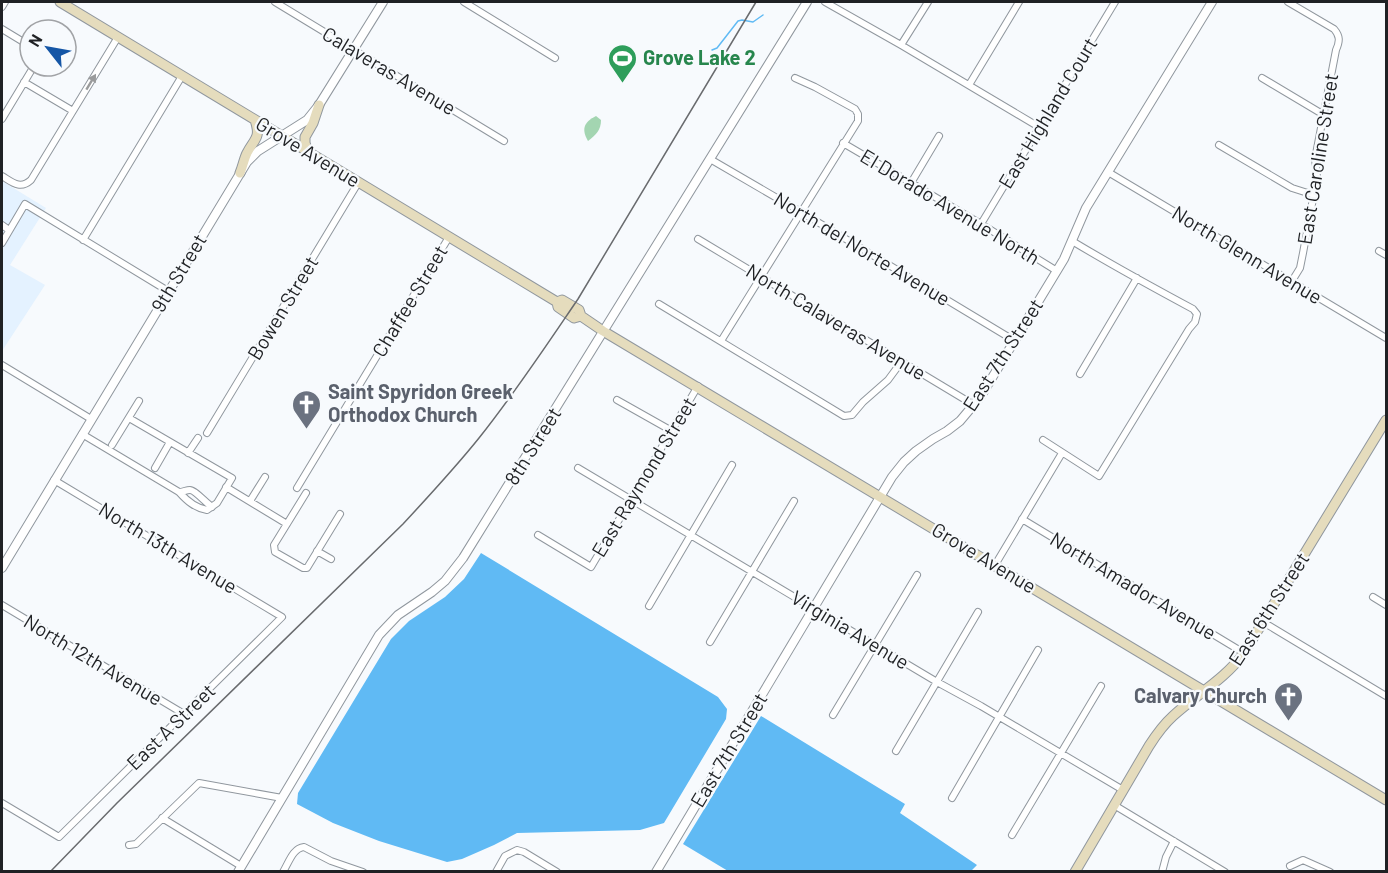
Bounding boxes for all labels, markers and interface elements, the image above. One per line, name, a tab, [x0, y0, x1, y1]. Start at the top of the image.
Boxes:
north arrow	[18, 18, 78, 78]
street label: Calaveras Avenue	[318, 21, 461, 119]
text: N	[24, 31, 46, 49]
street label: East Highland Court	[993, 33, 1102, 192]
sports icon: Grove Lake 2	[606, 42, 638, 84]
place label: Grove Lake 2	[643, 45, 756, 69]
street label: East Caroline Street	[1292, 71, 1342, 246]
one-way arrow	[85, 74, 96, 90]
street label: Grove Avenue	[252, 111, 365, 192]
street label: El Dorado Avenue North	[857, 143, 1044, 269]
street label: North del Norte Avenue	[770, 186, 955, 310]
street label: North Glenn Avenue	[1168, 200, 1327, 308]
street label: 9th Street	[145, 229, 211, 316]
street label: Chaffee Street	[366, 240, 452, 361]
street label: Bowen Street	[242, 251, 323, 364]
street label: North Calaveras Avenue	[742, 258, 931, 384]
street label: East 7th Street	[957, 294, 1047, 415]
place label: Saint Spyridon Greek Orthodox Church	[328, 379, 514, 426]
church icon: Saint Spyridon Greek Orthodox Church	[291, 388, 323, 430]
street label: East Raymond Street	[586, 392, 700, 561]
street label: 8th Street	[499, 402, 565, 489]
street label: North 13th Avenue	[95, 496, 242, 598]
street label: Grove Avenue	[928, 517, 1041, 598]
street label: North Amador Avenue	[1046, 526, 1221, 644]
street label: East 6th Street	[1223, 547, 1314, 670]
street label: Virginia Avenue	[787, 585, 914, 674]
street label: North 12th Avenue	[20, 608, 167, 710]
street label: East A Street	[121, 678, 220, 774]
church icon: Calvary Church	[1272, 680, 1304, 722]
place label: Calvary Church	[1134, 683, 1267, 707]
street label: East 7th Street	[685, 688, 772, 811]

